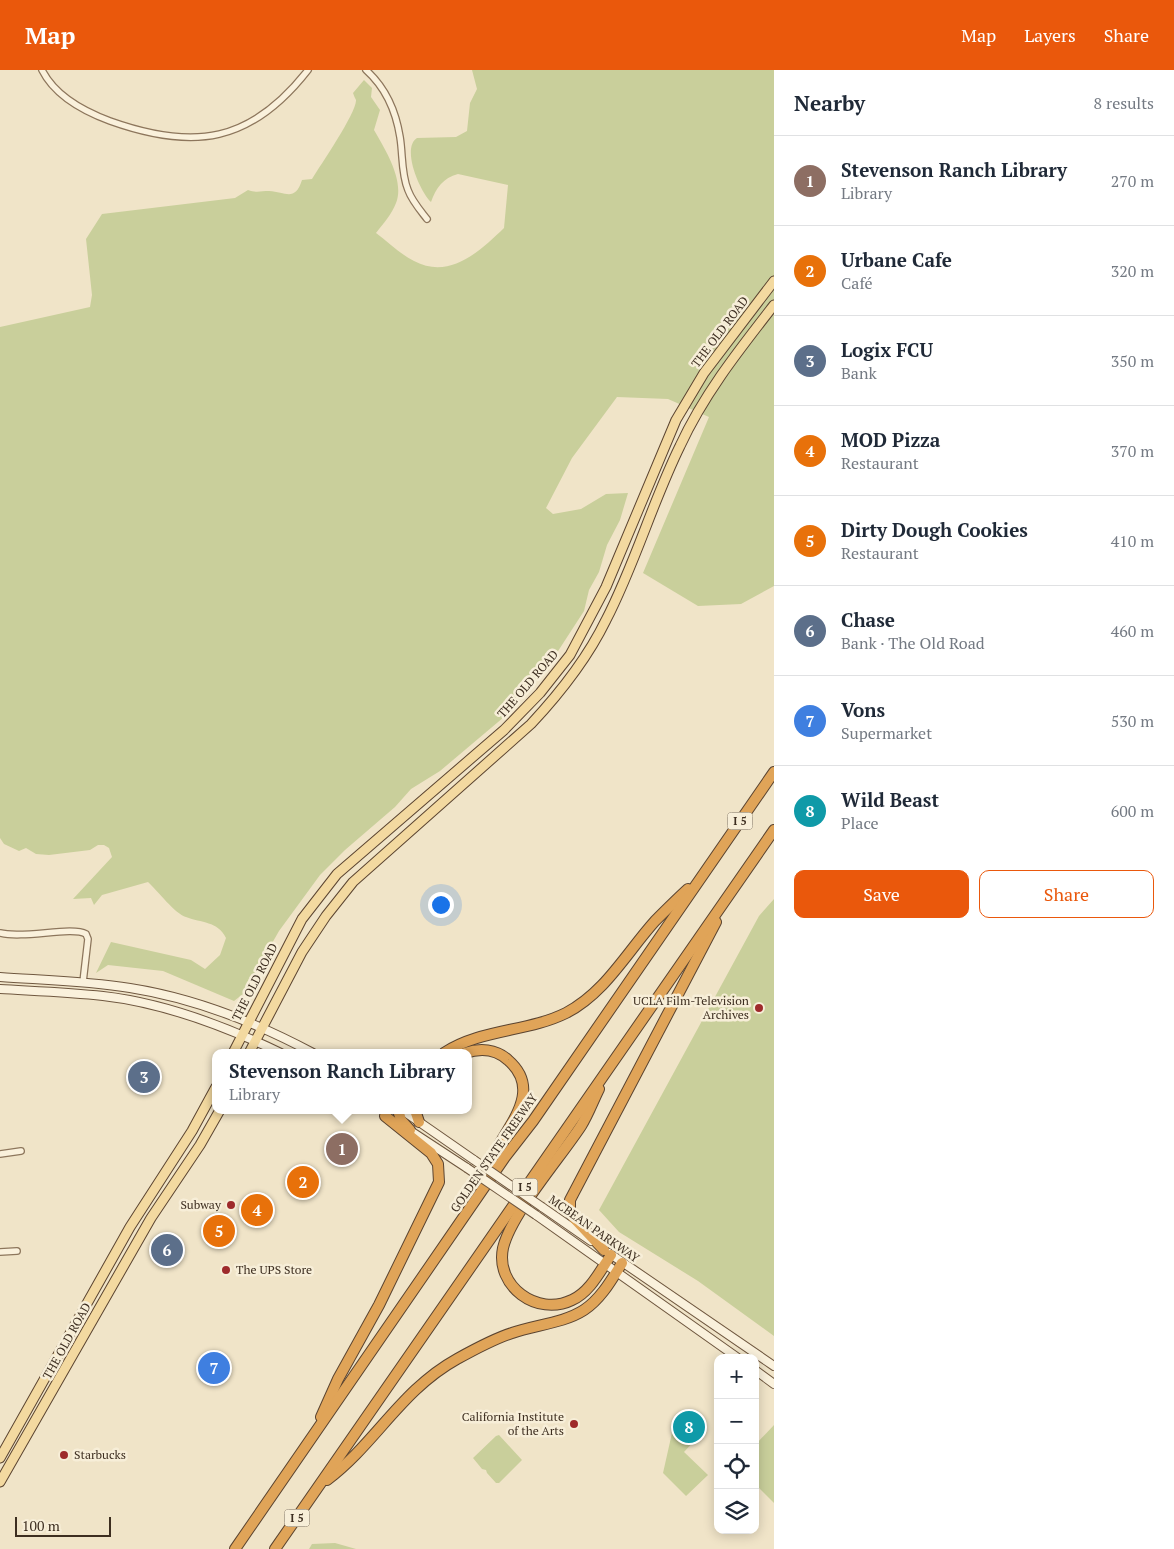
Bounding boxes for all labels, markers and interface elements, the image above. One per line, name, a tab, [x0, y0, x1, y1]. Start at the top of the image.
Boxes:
text: Map	[25, 19, 75, 51]
text: Map	[961, 23, 996, 47]
text: Layers	[1024, 23, 1076, 47]
text: Share	[1104, 23, 1149, 47]
text: Nearby	[794, 89, 865, 117]
text: 8 results	[1094, 92, 1154, 114]
text: Stevenson Ranch Library	[841, 157, 1067, 182]
text: 1	[805, 170, 815, 192]
text: 270 m	[1111, 170, 1154, 192]
text: Library	[841, 182, 892, 204]
text: Urbane Cafe	[841, 247, 952, 272]
text: 2	[805, 260, 815, 282]
text: 320 m	[1111, 260, 1154, 282]
text: Café	[841, 272, 873, 294]
street label: THE OLD ROAD	[688, 293, 751, 370]
text: Logix FCU	[841, 337, 933, 362]
text: 3	[805, 350, 815, 372]
text: 350 m	[1111, 350, 1154, 372]
text: Bank	[841, 362, 877, 384]
text: MOD Pizza	[841, 427, 940, 452]
text: 4	[805, 440, 815, 462]
text: 370 m	[1111, 440, 1154, 462]
text: Restaurant	[841, 452, 919, 474]
text: Dirty Dough Cookies	[841, 517, 1028, 542]
text: 5	[805, 530, 815, 552]
text: 410 m	[1111, 530, 1154, 552]
text: Restaurant	[841, 542, 919, 564]
text: Chase	[841, 607, 895, 632]
text: 6	[805, 620, 815, 642]
text: 460 m	[1111, 620, 1154, 642]
text: Bank · The Old Road	[841, 632, 985, 654]
street label: THE OLD ROAD	[494, 647, 561, 721]
text: Vons	[841, 697, 885, 722]
text: 7	[805, 710, 815, 732]
text: 530 m	[1111, 710, 1154, 732]
text: Supermarket	[841, 722, 932, 744]
text: Wild Beast	[841, 787, 939, 812]
text: 8	[805, 800, 815, 822]
text: 600 m	[1111, 800, 1154, 822]
road number: I 5	[728, 812, 752, 829]
text: Place	[841, 812, 879, 834]
button: Save	[794, 870, 969, 918]
button: Share	[979, 870, 1154, 918]
your location	[428, 892, 454, 918]
street label: THE OLD ROAD	[229, 940, 281, 1023]
place label: UCLA Film-Television Archives	[633, 993, 749, 1022]
marker: UCLA Film-Television Archives	[753, 1002, 765, 1014]
popup	[212, 1049, 472, 1114]
pin: 3	[128, 1058, 160, 1096]
text: Stevenson Ranch Library	[229, 1058, 455, 1083]
text: Library	[229, 1083, 280, 1105]
street label: GOLDEN STATE FREEWAY	[447, 1090, 540, 1215]
pin: 1	[326, 1130, 358, 1168]
pin: 2	[287, 1163, 319, 1201]
road number: I 5	[512, 1178, 538, 1196]
pin: 4	[241, 1191, 273, 1229]
street label: MCBEAN PARKWAY	[546, 1192, 643, 1266]
place label: Subway	[180, 1197, 222, 1212]
marker: Subway	[225, 1199, 237, 1211]
pin: 5	[203, 1212, 235, 1250]
pin: 6	[151, 1231, 183, 1269]
place label: The UPS Store	[236, 1262, 312, 1277]
marker: The UPS Store	[220, 1264, 232, 1276]
street label: THE OLD ROAD	[39, 1300, 94, 1382]
pin: 7	[198, 1349, 230, 1387]
map controls	[714, 1354, 759, 1534]
button: +	[714, 1354, 759, 1399]
button: −	[714, 1399, 759, 1444]
pin: 8	[673, 1408, 705, 1446]
place label: California Institute of the Arts	[462, 1409, 564, 1438]
marker: California Institute of the Arts	[568, 1418, 580, 1430]
button: locate	[714, 1444, 759, 1489]
place label: Starbucks	[74, 1447, 126, 1462]
marker: Starbucks	[58, 1449, 70, 1461]
button: layers	[714, 1489, 759, 1534]
road number: I 5	[284, 1510, 310, 1526]
scale bar	[15, 1514, 111, 1537]
text: 100 m	[22, 1516, 60, 1535]

